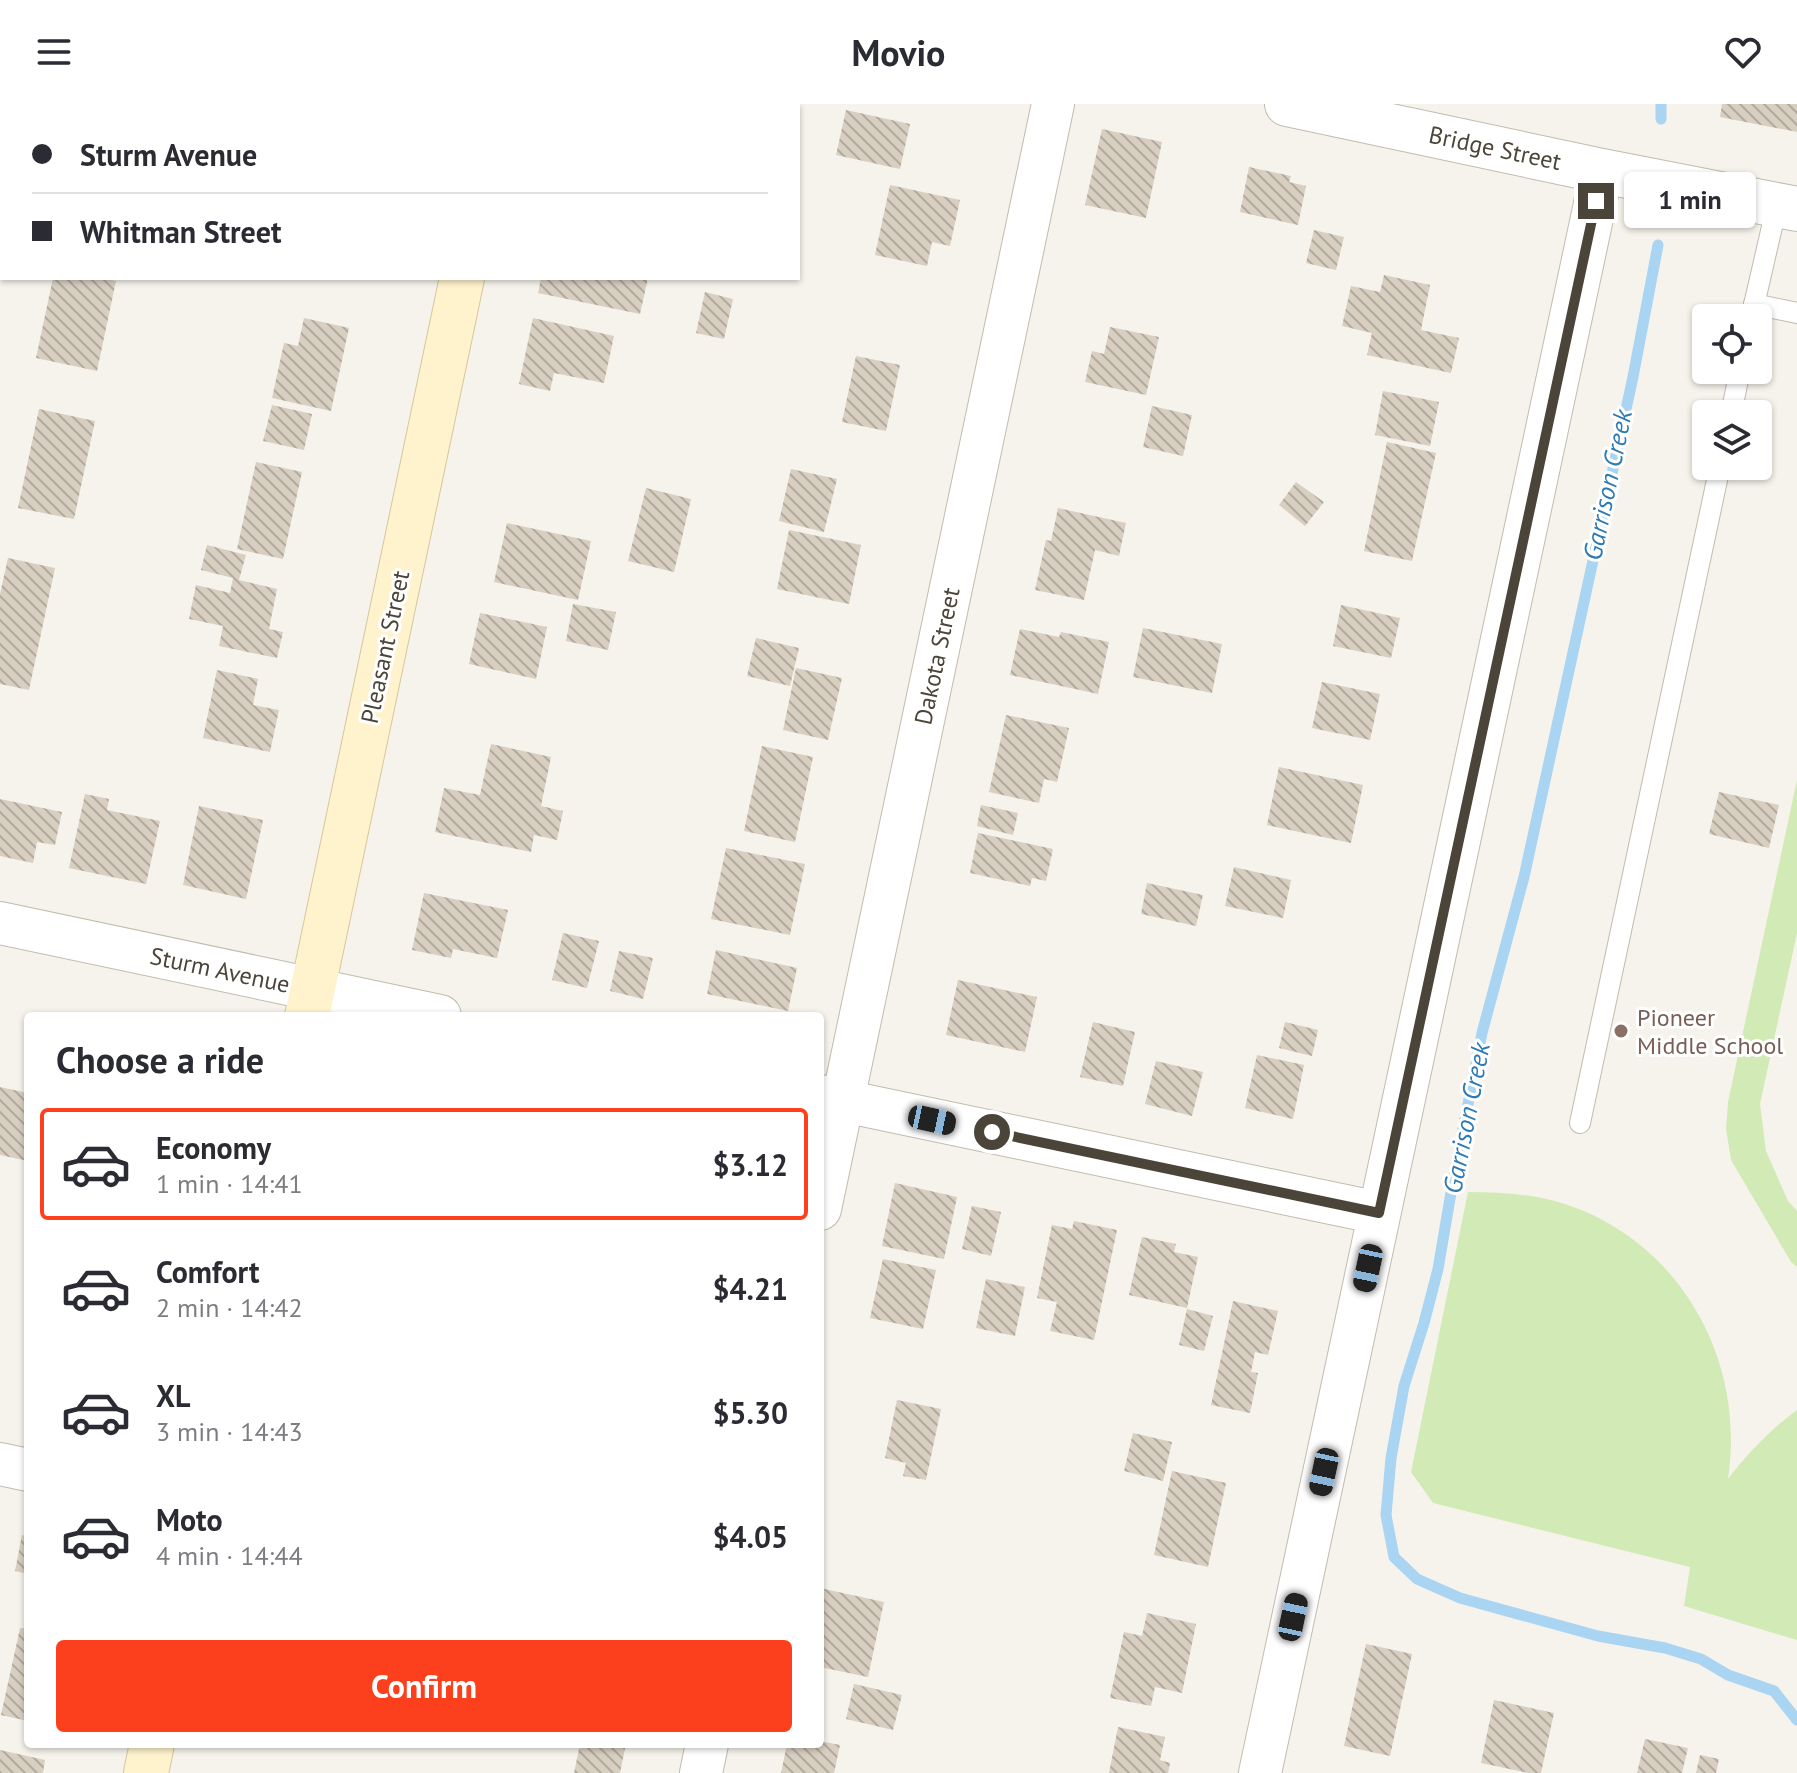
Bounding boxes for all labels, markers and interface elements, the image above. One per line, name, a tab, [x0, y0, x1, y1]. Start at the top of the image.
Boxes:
text: Movio	[852, 29, 945, 76]
icon: menu	[32, 30, 76, 74]
icon: heart	[1721, 30, 1765, 74]
street label: Bridge Street	[1426, 119, 1564, 177]
text: Sturm Avenue	[80, 135, 257, 174]
callout: 1 min	[1624, 173, 1756, 229]
route end	[1578, 183, 1614, 219]
text: 1 min	[1658, 183, 1722, 216]
text: Whitman Street	[80, 212, 281, 251]
map controls	[1692, 304, 1772, 480]
button: locate	[1692, 304, 1772, 384]
button: layers	[1692, 400, 1772, 480]
water label: Garrison Creek	[1575, 405, 1639, 563]
street label: Pleasant Street	[354, 568, 416, 726]
street label: Dakota Street	[907, 585, 967, 727]
street label: Sturm Avenue	[147, 940, 293, 1000]
place label: Pioneer Middle School	[1637, 1002, 1783, 1061]
marker: Pioneer Middle School	[1612, 1022, 1630, 1040]
text: Choose a ride	[56, 1036, 264, 1083]
water label: Garrison Creek	[1435, 1038, 1497, 1196]
car	[906, 1103, 958, 1137]
route start	[974, 1114, 1010, 1150]
icon: car	[60, 1128, 132, 1200]
text: Economy	[156, 1128, 271, 1167]
text: $3.12	[713, 1145, 788, 1184]
text: 1 min · 14:41	[156, 1167, 303, 1200]
car	[1351, 1242, 1385, 1294]
icon: car	[60, 1252, 132, 1324]
text: Comfort	[156, 1252, 259, 1291]
text: $4.21	[713, 1269, 788, 1308]
text: 2 min · 14:42	[156, 1291, 303, 1324]
icon: car	[60, 1376, 132, 1448]
text: XL	[156, 1376, 190, 1415]
text: $5.30	[713, 1393, 788, 1432]
text: 3 min · 14:43	[156, 1415, 303, 1448]
car	[1307, 1446, 1341, 1498]
icon: car	[60, 1500, 132, 1572]
text: Moto	[156, 1500, 223, 1539]
text: $4.05	[713, 1517, 788, 1556]
text: 4 min · 14:44	[156, 1539, 303, 1572]
car	[1276, 1591, 1310, 1643]
button: Confirm	[56, 1640, 792, 1732]

